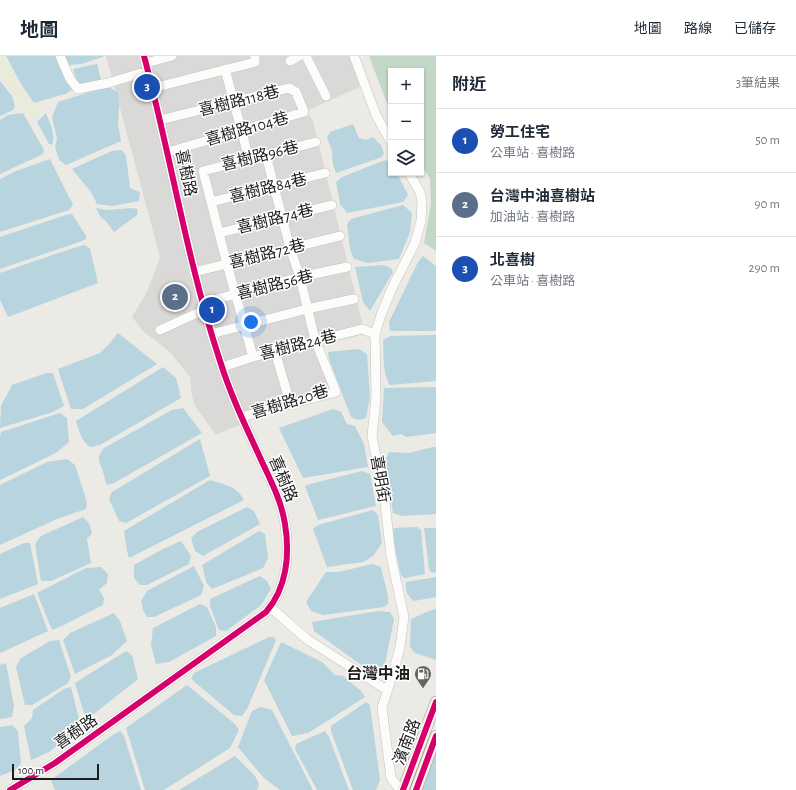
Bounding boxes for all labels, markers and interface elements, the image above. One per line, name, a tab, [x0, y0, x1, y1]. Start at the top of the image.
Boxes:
text: 地圖	[20, 21, 58, 40]
text: 地圖	[634, 22, 662, 36]
text: 路線	[684, 22, 712, 36]
text: 已儲存	[734, 22, 776, 36]
map controls	[388, 68, 424, 176]
button: +	[388, 68, 424, 104]
pin: 3	[134, 72, 160, 102]
text: 附近	[452, 76, 486, 93]
text: 3筆結果	[736, 77, 780, 90]
street label: 喜樹路118巷	[197, 82, 281, 119]
button: −	[388, 104, 424, 140]
street label: 喜樹路104巷	[203, 109, 290, 148]
text: 勞工住宅	[490, 125, 550, 140]
text: 1	[463, 134, 467, 147]
text: 50 m	[755, 134, 780, 147]
street label: 喜樹路96巷	[219, 138, 300, 173]
button: layers	[388, 140, 424, 176]
text: 公車站 · 喜樹路	[490, 147, 575, 160]
street label: 喜樹路	[173, 148, 200, 198]
street label: 喜樹路84巷	[227, 170, 308, 205]
text: 台灣中油喜樹站	[490, 189, 595, 204]
text: 2	[462, 198, 468, 211]
text: 90 m	[754, 198, 780, 211]
street label: 喜樹路74巷	[235, 201, 315, 236]
text: 加油站 · 喜樹路	[490, 211, 575, 224]
street label: 喜樹路72巷	[227, 236, 307, 271]
text: 北喜樹	[490, 253, 535, 268]
text: 3	[462, 262, 468, 275]
text: 290 m	[749, 262, 780, 275]
street label: 喜樹路56巷	[235, 267, 315, 302]
text: 公車站 · 喜樹路	[490, 275, 575, 288]
pin: 2	[162, 282, 188, 312]
pin: 1	[199, 295, 225, 325]
your location	[241, 312, 261, 332]
street label: 喜樹路24巷	[258, 327, 338, 362]
street label: 喜樹路20巷	[249, 382, 330, 421]
street label: 喜樹路	[266, 453, 301, 504]
street label: 喜明街	[368, 454, 393, 504]
fuel station icon: 台灣中油	[413, 664, 433, 689]
place label: 台灣中油	[346, 665, 410, 682]
street label: 喜樹路	[51, 711, 100, 752]
street label: 濱南路	[390, 716, 423, 767]
scale bar	[12, 762, 99, 781]
text: 100 m	[18, 765, 44, 776]

